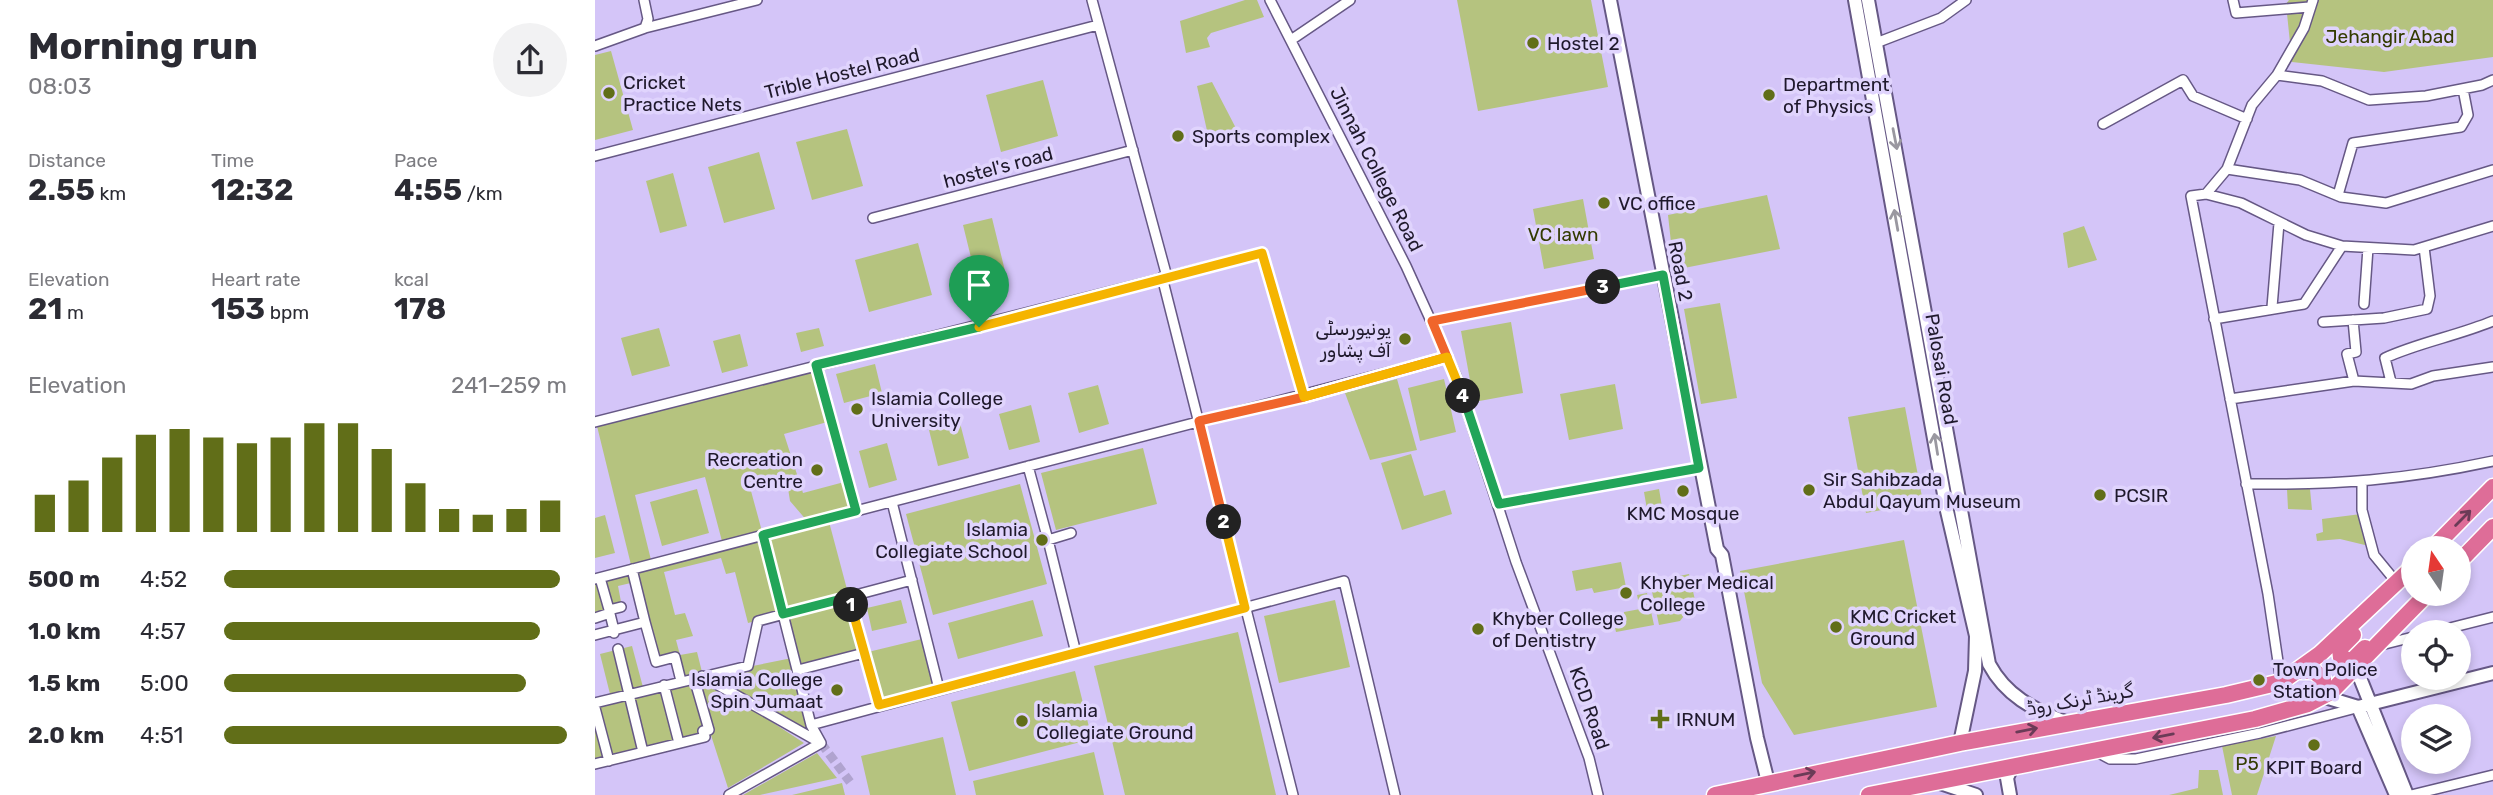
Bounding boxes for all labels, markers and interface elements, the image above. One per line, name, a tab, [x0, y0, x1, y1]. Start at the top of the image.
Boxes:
text: Morning run	[28, 23, 258, 69]
button: share	[493, 23, 567, 97]
park label: Jehangir Abad	[2326, 25, 2454, 48]
place label: Hostel 2	[1547, 32, 1620, 55]
marker: Hostel 2	[1525, 35, 1541, 51]
street label: Trible Hostel Road	[762, 43, 922, 104]
place label: Cricket Practice Nets	[623, 71, 742, 116]
text: 08:03	[28, 72, 92, 100]
place label: Department of Physics	[1783, 73, 1890, 118]
street label: Jinnah College Road	[1325, 83, 1428, 255]
marker: Cricket Practice Nets	[601, 85, 617, 101]
marker: Department of Physics	[1761, 87, 1777, 103]
place label: Sports complex	[1192, 125, 1330, 148]
one-way arrow	[1888, 127, 1902, 150]
marker: Sports complex	[1170, 128, 1186, 144]
street label: hostel's road	[941, 142, 1056, 193]
text: Distance	[28, 149, 106, 172]
text: Time	[211, 149, 254, 172]
text: Pace	[394, 149, 438, 172]
text: 2.55	[28, 172, 95, 208]
text: 12:32	[211, 172, 293, 208]
text: 4:55	[394, 172, 462, 208]
text: km	[95, 182, 126, 205]
text: /km	[462, 182, 503, 205]
place label: VC office	[1618, 192, 1696, 215]
marker: VC office	[1596, 195, 1612, 211]
one-way arrow	[1889, 209, 1903, 232]
park label: VC lawn	[1527, 223, 1599, 246]
street label: Road 2	[1663, 239, 1698, 303]
pin	[949, 255, 1009, 327]
icon: arrive	[960, 266, 998, 304]
text: Elevation	[28, 268, 109, 291]
text: Heart rate	[211, 268, 301, 291]
text: kcal	[394, 268, 429, 291]
pin: 3	[1585, 270, 1621, 304]
text: 3	[1596, 275, 1609, 298]
text: 21	[28, 291, 62, 327]
text: 153	[211, 291, 265, 327]
text: 178	[394, 291, 446, 327]
text: m	[62, 301, 84, 324]
text: bpm	[265, 301, 309, 324]
street label: Palosai Road	[1920, 312, 1963, 426]
place label: یونیورسٹی آف پشاور	[1315, 317, 1392, 364]
marker: یونیورسٹی آف پشاور	[1397, 331, 1413, 347]
text: Elevation	[28, 371, 127, 399]
text: 241–259 m	[451, 371, 567, 399]
pin: 4	[1445, 378, 1481, 414]
text: 4	[1456, 384, 1469, 407]
place label: Islamia College University	[871, 387, 1003, 432]
marker: Islamia College University	[849, 401, 865, 417]
one-way arrow	[1929, 433, 1942, 456]
place label: Recreation Centre	[707, 448, 803, 493]
marker: Recreation Centre	[809, 462, 825, 478]
place label: Sir Sahibzada Abdul Qayum Museum	[1823, 468, 2021, 513]
marker: Sir Sahibzada Abdul Qayum Museum	[1801, 482, 1817, 498]
marker: KMC Mosque	[1675, 483, 1691, 499]
place label: PCSIR	[2114, 484, 2168, 507]
marker: PCSIR	[2092, 487, 2108, 503]
place label: KMC Mosque	[1627, 502, 1739, 525]
pin: 2	[1207, 504, 1241, 540]
one-way arrow	[2454, 509, 2471, 526]
text: 2	[1217, 510, 1230, 533]
place label: Islamia Collegiate School	[875, 518, 1028, 563]
marker: Islamia Collegiate School	[1034, 532, 1050, 548]
north arrow	[2401, 536, 2471, 606]
map controls	[2401, 536, 2471, 774]
text: 500 m	[28, 565, 100, 593]
text: 4:52	[140, 565, 187, 593]
place label: Khyber Medical College	[1640, 571, 1774, 616]
marker: Khyber Medical College	[1618, 585, 1634, 601]
pin: 1	[833, 588, 869, 622]
text: 1	[846, 593, 855, 616]
place label: KMC Cricket Ground	[1850, 605, 1957, 650]
place label: Khyber College of Dentistry	[1492, 607, 1624, 652]
text: 1.0 km	[28, 617, 101, 645]
text: 4:57	[140, 617, 186, 645]
marker: KMC Cricket Ground	[1828, 619, 1844, 635]
button: locate	[2401, 620, 2471, 690]
marker: Khyber College of Dentistry	[1470, 621, 1486, 637]
place label: Town Police Station	[2273, 658, 2378, 703]
street label: KCD Road	[1565, 664, 1614, 753]
place label: Islamia College Spin Jumaat	[691, 668, 824, 713]
text: 1.5 km	[28, 669, 100, 697]
text: 5:00	[140, 669, 189, 697]
marker: Town Police Station	[2251, 672, 2267, 688]
street label: گرینڈ ٹرنک روڈ	[2025, 679, 2136, 720]
marker: Islamia College Spin Jumaat	[829, 682, 845, 698]
place label: Islamia Collegiate Ground	[1036, 699, 1194, 744]
button: layers	[2401, 704, 2471, 774]
place label: IRNUM	[1676, 708, 1735, 731]
marker: IRNUM	[1650, 709, 1670, 729]
marker: Islamia Collegiate Ground	[1014, 713, 1030, 729]
text: 2.0 km	[28, 721, 104, 749]
text: 4:51	[140, 721, 183, 749]
one-way arrow	[2015, 723, 2038, 737]
one-way arrow	[2152, 730, 2175, 744]
marker: KPIT Board	[2306, 737, 2322, 753]
park label: P5	[2235, 752, 2259, 775]
place label: KPIT Board	[2266, 756, 2362, 779]
one-way arrow	[1793, 767, 1816, 781]

